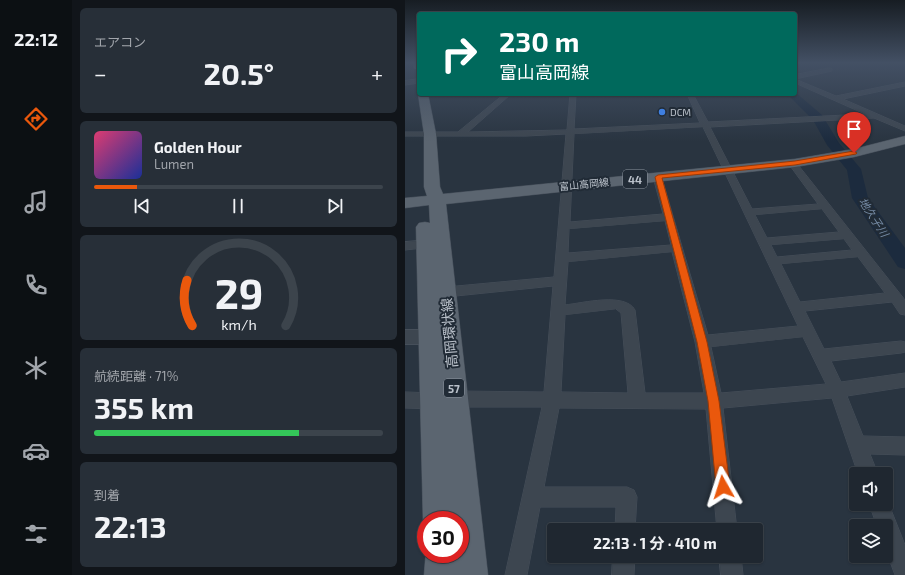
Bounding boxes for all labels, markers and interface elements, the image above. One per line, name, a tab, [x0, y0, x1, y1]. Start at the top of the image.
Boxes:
text: 230 m	[499, 24, 580, 58]
text: 22:12	[14, 28, 58, 50]
icon: right	[433, 28, 485, 80]
text: エアコン	[94, 34, 146, 50]
text: 20.5°	[204, 55, 274, 91]
text: −	[94, 60, 107, 86]
text: +	[371, 60, 383, 86]
text: 富山高岡線	[499, 61, 589, 83]
icon: directions	[22, 105, 50, 133]
place label: DCM	[670, 106, 691, 118]
marker: DCM	[657, 107, 667, 117]
pin	[837, 112, 871, 153]
icon: arrive	[843, 118, 865, 140]
text: Golden Hour	[154, 138, 242, 156]
text: Lumen	[154, 156, 194, 172]
road number: 44	[623, 170, 647, 188]
street label: 富山高岡線	[559, 175, 609, 193]
icon: music	[22, 188, 50, 216]
icon: previous	[131, 195, 153, 217]
icon: pause	[227, 195, 249, 217]
icon: next	[324, 195, 346, 217]
water label: 地久子川	[857, 195, 892, 240]
text: 29	[214, 266, 263, 316]
icon: phone	[22, 271, 50, 299]
street label: 高岡環状線	[437, 297, 461, 369]
text: km/h	[221, 315, 256, 332]
icon: climate	[22, 354, 50, 382]
text: 航続距離 · 71%	[94, 368, 178, 384]
road number: 57	[444, 379, 464, 397]
text: 355 km	[94, 389, 194, 425]
icon: car	[22, 437, 50, 465]
position arrow	[702, 466, 744, 508]
map controls	[849, 467, 893, 563]
button: sound	[849, 467, 893, 511]
text: 到着	[94, 487, 120, 503]
text: 22:13	[94, 508, 167, 544]
speed limit sign: 30	[417, 511, 469, 563]
button: layers	[849, 519, 893, 563]
icon: filters	[22, 520, 50, 548]
text: 22:13 · 1 分 · 410 m	[593, 534, 717, 552]

